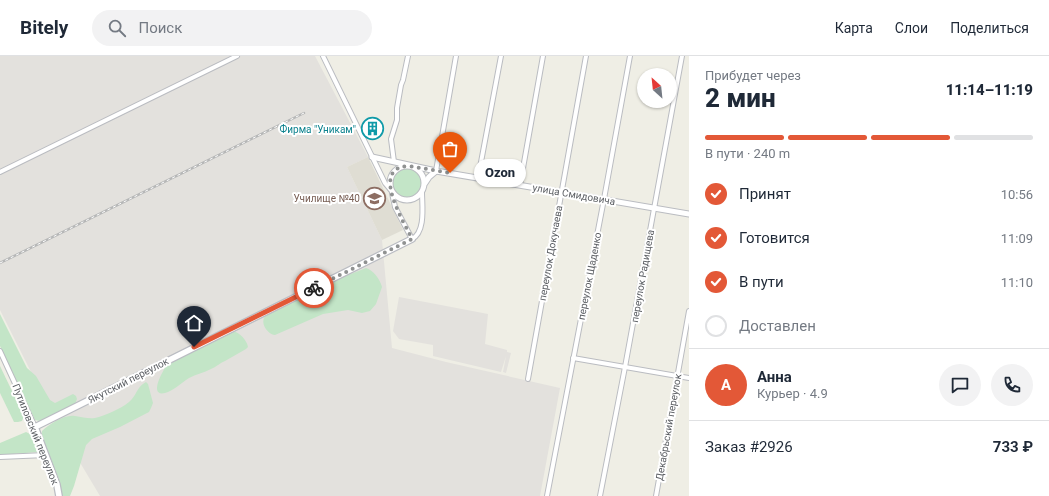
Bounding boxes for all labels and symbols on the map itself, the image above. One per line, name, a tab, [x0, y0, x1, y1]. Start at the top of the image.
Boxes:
north arrow	[637, 68, 677, 108]
building icon: Фирма "Уникам"	[359, 116, 385, 142]
place label: Фирма "Уникам"	[280, 123, 356, 135]
pin	[433, 132, 467, 173]
callout: Ozon	[474, 159, 526, 187]
street label: улица Смидовича	[532, 182, 616, 207]
school or university icon: Училище №40	[362, 185, 388, 211]
place label: Училище №40	[293, 193, 360, 204]
street label: переулок Докучаева	[537, 205, 564, 302]
street label: переулок Радищева	[629, 229, 656, 323]
street label: переулок Щаденко	[576, 231, 603, 321]
courier	[294, 268, 334, 308]
pin	[177, 306, 211, 347]
street label: Якутский переулок	[86, 355, 171, 406]
street label: Декабрьский переулок	[654, 372, 683, 481]
street label: Путиловский переулок	[10, 382, 61, 487]

